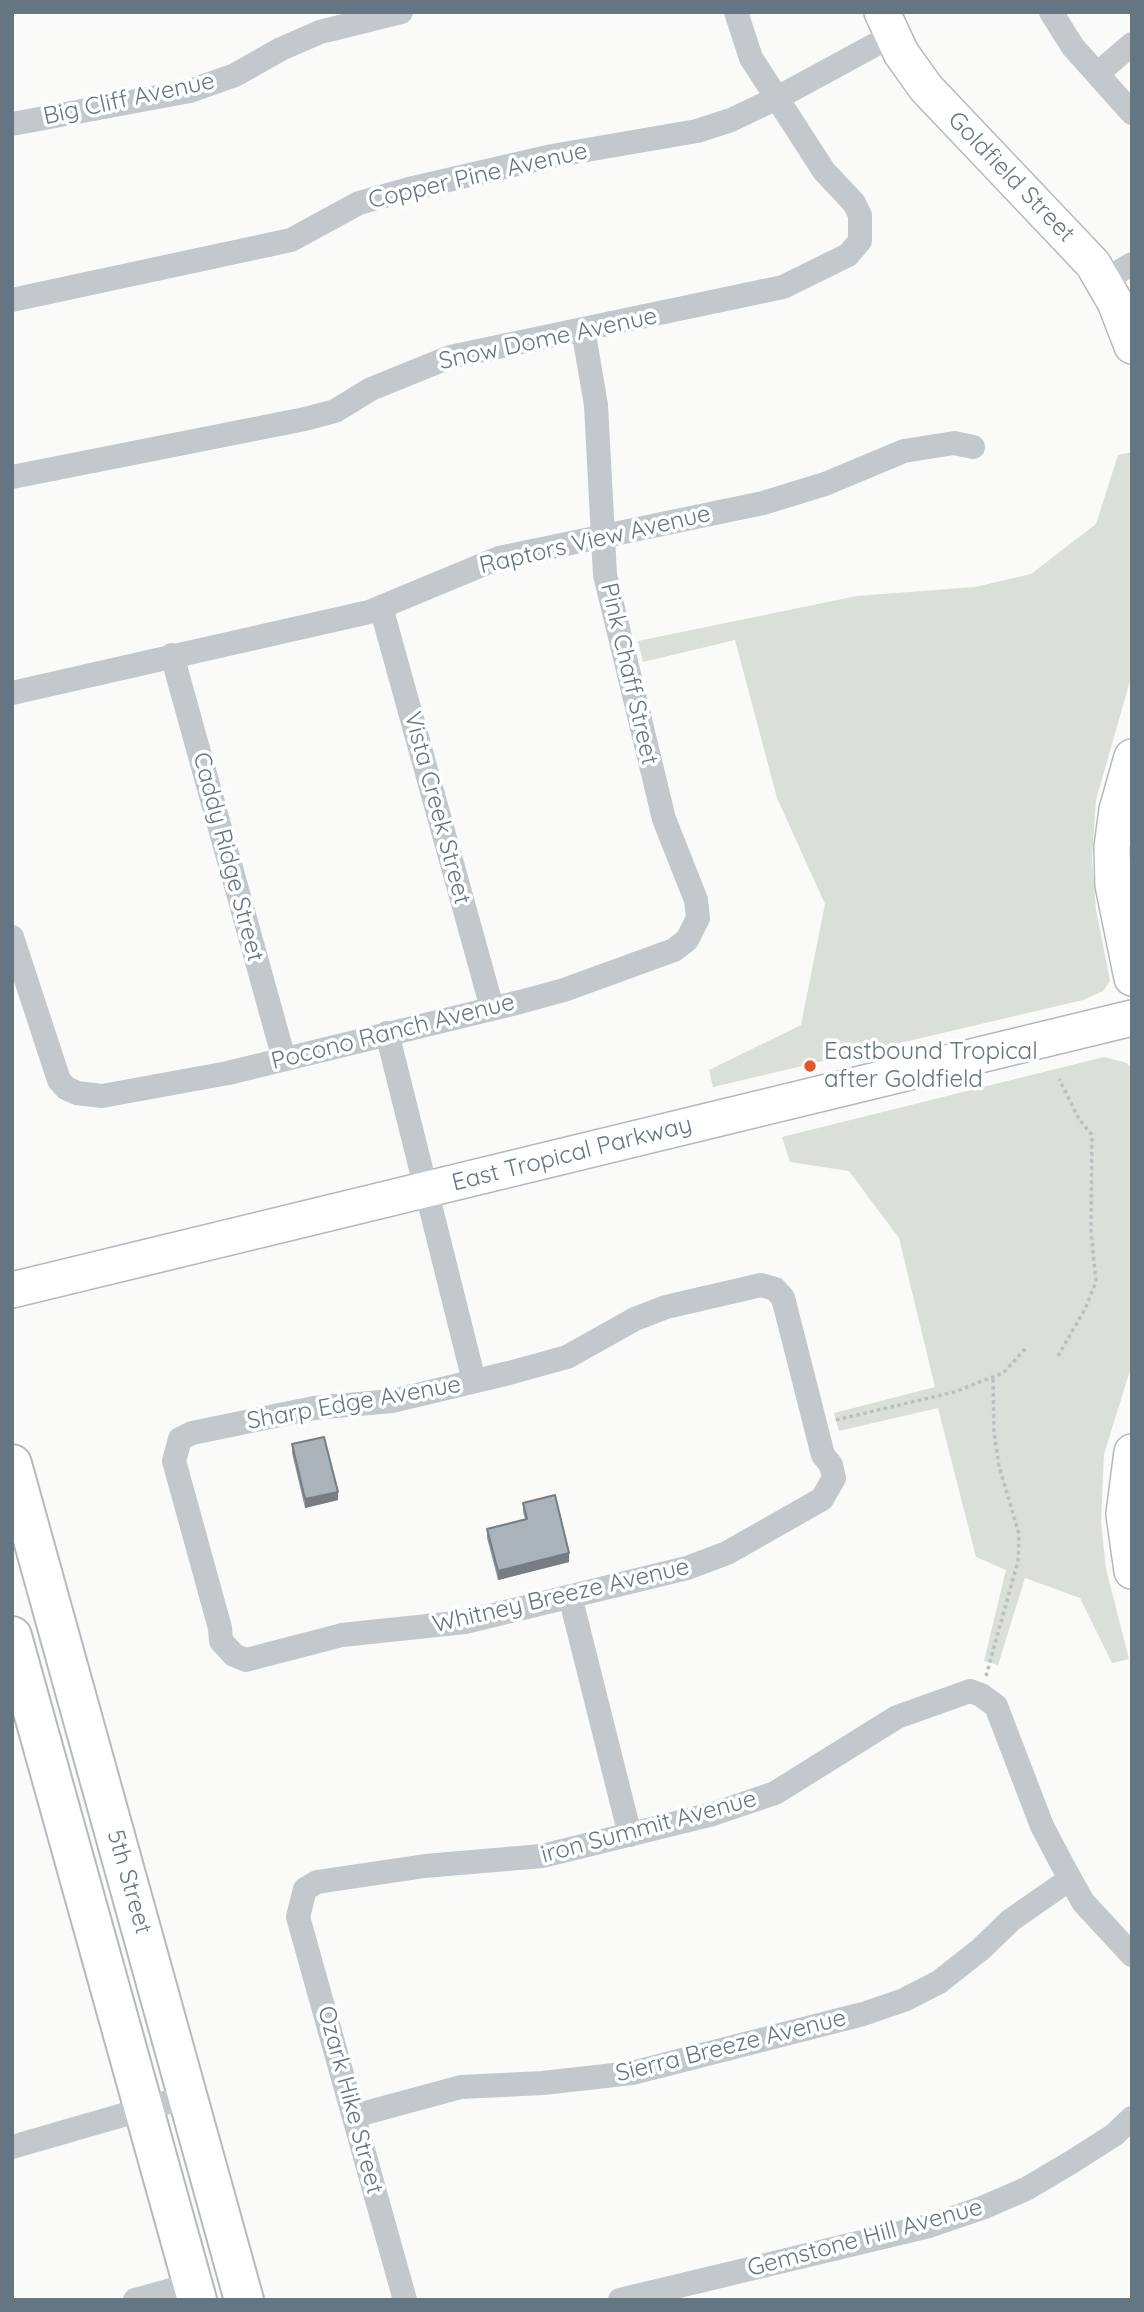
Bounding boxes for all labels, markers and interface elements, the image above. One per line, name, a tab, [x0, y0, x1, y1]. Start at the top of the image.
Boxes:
street label: Big Cliff Avenue	[41, 67, 217, 131]
street label: Goldfield Street	[941, 106, 1081, 248]
street label: Copper Pine Avenue	[366, 137, 590, 215]
street label: Snow Dome Avenue	[436, 302, 660, 376]
street label: Raptors View Avenue	[477, 499, 713, 581]
street label: Pink Chaff Street	[594, 580, 664, 768]
street label: Vista Creek Street	[397, 709, 477, 907]
street label: Caddy Ridge Street	[186, 749, 270, 965]
street label: Pocono Ranch Avenue	[268, 988, 518, 1076]
place label: Eastbound Tropical after Goldfield	[824, 1038, 1038, 1094]
marker: Eastbound Tropical after Goldfield	[802, 1058, 818, 1074]
street label: East Tropical Parkway	[449, 1110, 695, 1198]
street label: Sharp Edge Avenue	[245, 1370, 463, 1436]
street label: Whitney Breeze Avenue	[430, 1552, 692, 1640]
street label: iron Summit Avenue	[538, 1784, 760, 1870]
street label: 5th Street	[100, 1827, 158, 1937]
street label: Ozark Hike Street	[311, 2003, 389, 2197]
street label: Sierra Breeze Avenue	[613, 2003, 849, 2089]
street label: Gemstone Hill Avenue	[744, 2193, 986, 2283]

